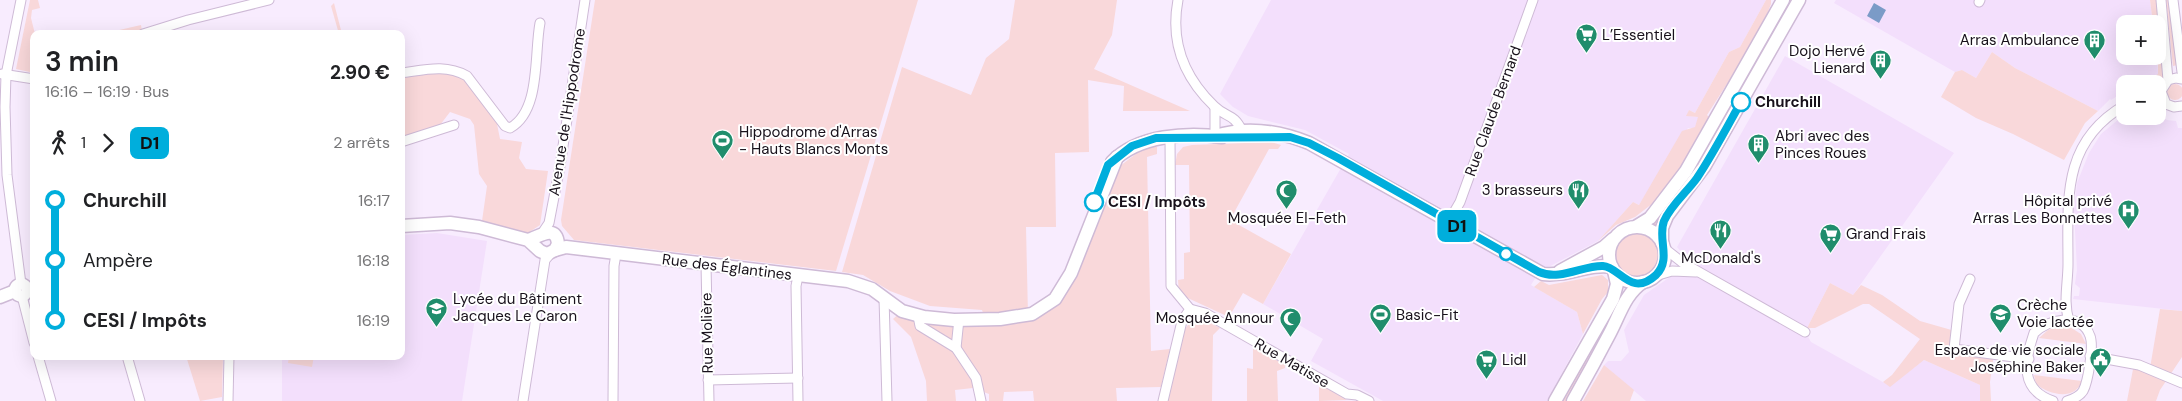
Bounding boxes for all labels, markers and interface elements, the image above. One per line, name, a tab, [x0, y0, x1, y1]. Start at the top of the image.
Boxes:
map controls	[2116, 15, 2166, 125]
button: +	[2116, 15, 2166, 65]
supermarket icon: L’Essentiel	[1574, 23, 1598, 54]
place label: L’Essentiel	[1602, 25, 1675, 45]
street label: Avenue de l'Hippodrome	[544, 27, 590, 197]
building icon: Arras Ambulance	[2083, 28, 2107, 59]
place label: Arras Ambulance	[1960, 30, 2079, 50]
place label: Dojo Hervé Lienard	[1789, 41, 1865, 78]
text: 3 min	[45, 43, 119, 80]
street label: Rue Claude Bernard	[1460, 43, 1526, 179]
building icon: Dojo Hervé Lienard	[1869, 48, 1893, 79]
text: 2.90 €	[330, 60, 390, 85]
button: −	[2116, 75, 2166, 125]
text: 16:16 – 16:19 · Bus	[45, 81, 169, 102]
marker: Churchill	[1731, 92, 1751, 112]
place label: Churchill	[1755, 92, 1821, 112]
place label: Hippodrome d'Arras - Hauts Blancs Monts	[739, 122, 888, 159]
place label: Abri avec des Pinces Roues	[1775, 126, 1869, 163]
icon: walk	[45, 129, 73, 157]
icon: forward	[94, 129, 122, 157]
sports icon: Hippodrome d'Arras - Hauts Blancs Monts	[711, 129, 735, 160]
text: D1	[140, 131, 159, 155]
text: 1	[81, 132, 86, 153]
text: 2 arrêts	[333, 132, 390, 153]
building icon: Abri avec des Pinces Roues	[1747, 133, 1771, 164]
mosque icon: Mosquée El-Feth	[1275, 178, 1299, 209]
restaurant icon: 3 brasseurs	[1567, 178, 1591, 209]
place label: 3 brasseurs	[1482, 180, 1563, 200]
text: Churchill	[83, 188, 167, 213]
text: 16:17	[358, 190, 390, 211]
place label: Hôpital privé Arras Les Bonnettes	[1973, 191, 2112, 228]
marker: CESI / Impôts	[1084, 192, 1104, 212]
place label: CESI / Impôts	[1108, 192, 1206, 212]
hospital icon: Hôpital privé Arras Les Bonnettes	[2116, 198, 2140, 229]
place label: Mosquée El-Feth	[1228, 208, 1346, 228]
line badge: D1	[1434, 210, 1480, 242]
text: D1	[1447, 214, 1467, 238]
restaurant icon: McDonald's	[1709, 218, 1733, 249]
supermarket icon: Grand Frais	[1818, 222, 1842, 253]
place label: Grand Frais	[1846, 224, 1926, 244]
unlabelled marker	[1499, 247, 1513, 261]
text: Ampère	[83, 248, 153, 273]
place label: McDonald's	[1681, 248, 1761, 268]
street label: Rue des Églantines	[661, 249, 793, 285]
text: 16:18	[357, 250, 390, 271]
place label: Lycée du Bâtiment Jacques Le Caron	[453, 289, 582, 326]
street label: Rue Molière	[696, 292, 718, 374]
place label: Crèche Voie lactée	[2017, 295, 2094, 332]
school or university icon: Lycée du Bâtiment Jacques Le Caron	[425, 296, 449, 327]
school or university icon: Crèche Voie lactée	[1989, 302, 2013, 333]
sports icon: Basic-Fit	[1368, 303, 1392, 334]
place label: Basic-Fit	[1396, 305, 1459, 325]
mosque icon: Mosquée Annour	[1278, 306, 1302, 337]
text: CESI / Impôts	[83, 308, 207, 333]
place label: Mosquée Annour	[1156, 308, 1274, 328]
text: 16:19	[357, 310, 390, 331]
street label: Rue Matisse	[1251, 333, 1333, 393]
place label: Espace de vie sociale Joséphine Baker	[1935, 340, 2084, 377]
public building icon: Espace de vie sociale Joséphine Baker	[2088, 347, 2112, 378]
supermarket icon: Lidl	[1474, 348, 1498, 379]
place label: Lidl	[1502, 350, 1526, 370]

